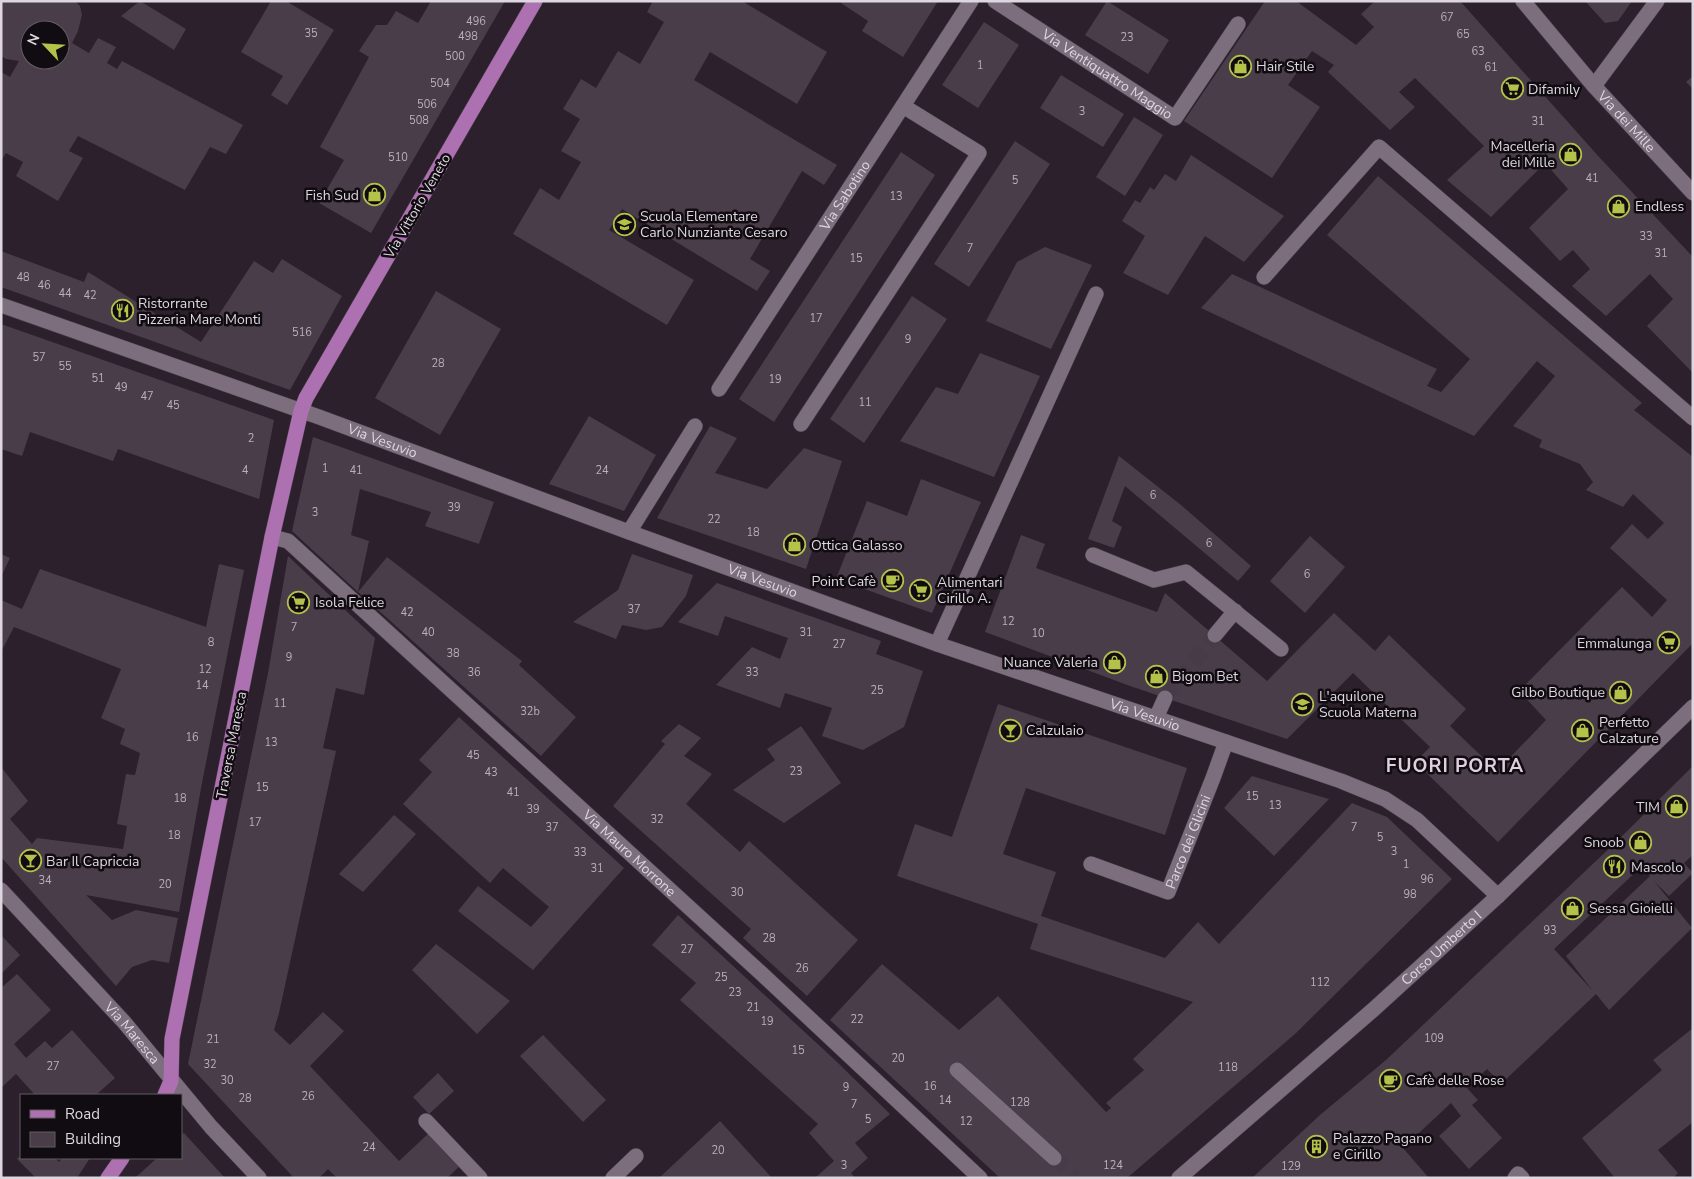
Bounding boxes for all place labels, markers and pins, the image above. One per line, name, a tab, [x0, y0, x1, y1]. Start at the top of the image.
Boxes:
shop icon: Hair Stile	[1228, 54, 1252, 78]
place label: Hair Stile	[1256, 57, 1314, 76]
supermarket icon: Difamily	[1500, 77, 1524, 101]
place label: Difamily	[1528, 80, 1581, 99]
place label: Macelleria dei Mille	[1490, 137, 1555, 172]
shop icon: Macelleria dei Mille	[1559, 142, 1583, 166]
shop icon: Fish Sud	[363, 183, 387, 207]
place label: Fish Sud	[305, 186, 359, 205]
shop icon: Endless	[1607, 194, 1631, 218]
place label: Endless	[1635, 197, 1685, 216]
place label: Scuola Elementare Carlo Nunziante Cesaro	[640, 207, 788, 242]
school or university icon: Scuola Elementare Carlo Nunziante Cesaro	[612, 212, 636, 236]
place label: Ristorrante Pizzeria Mare Monti	[138, 294, 261, 329]
restaurant icon: Ristorrante Pizzeria Mare Monti	[110, 299, 134, 323]
shop icon: Ottica Galasso	[783, 533, 807, 557]
place label: Ottica Galasso	[811, 536, 903, 555]
cafe icon: Point Cafè	[880, 569, 904, 593]
place label: Point Cafè	[811, 572, 876, 591]
place label: Alimentari Cirillo A.	[937, 573, 1003, 608]
supermarket icon: Alimentari Cirillo A.	[909, 578, 933, 602]
supermarket icon: Isola Felice	[287, 590, 311, 614]
place label: Isola Felice	[315, 593, 384, 612]
supermarket icon: Emmalunga	[1656, 631, 1680, 655]
place label: Emmalunga	[1577, 634, 1652, 653]
shop icon: Nuance Valeria	[1102, 650, 1126, 674]
place label: Nuance Valeria	[1004, 653, 1098, 672]
shop icon: Bigom Bet	[1144, 664, 1168, 688]
place label: Bigom Bet	[1172, 667, 1238, 686]
shop icon: Gilbo Boutique	[1609, 680, 1633, 704]
place label: Gilbo Boutique	[1511, 683, 1605, 702]
place label: L'aquilone Scuola Materna	[1319, 687, 1417, 722]
school or university icon: L'aquilone Scuola Materna	[1291, 692, 1315, 716]
place label: Perfetto Calzature	[1599, 713, 1659, 748]
bar icon: Calzulaio	[998, 718, 1022, 742]
shop icon: Perfetto Calzature	[1571, 718, 1595, 742]
place label: Calzulaio	[1026, 721, 1084, 740]
shop icon: TIM	[1664, 795, 1688, 819]
place label: TIM	[1636, 798, 1660, 817]
shop icon: Snoob	[1628, 830, 1652, 854]
place label: Snoob	[1584, 833, 1624, 852]
bar icon: Bar Il Capriccia	[18, 849, 42, 873]
place label: Bar Il Capriccia	[46, 852, 139, 871]
restaurant icon: Mascolo	[1603, 855, 1627, 879]
place label: Mascolo	[1631, 858, 1683, 877]
shop icon: Sessa Gioielli	[1561, 896, 1585, 920]
place label: Sessa Gioielli	[1589, 899, 1673, 918]
cafe icon: Cafè delle Rose	[1378, 1068, 1402, 1092]
place label: Cafè delle Rose	[1406, 1071, 1504, 1090]
place label: Palazzo Pagano e Cirillo	[1333, 1129, 1432, 1164]
building icon: Palazzo Pagano e Cirillo	[1305, 1134, 1329, 1158]

